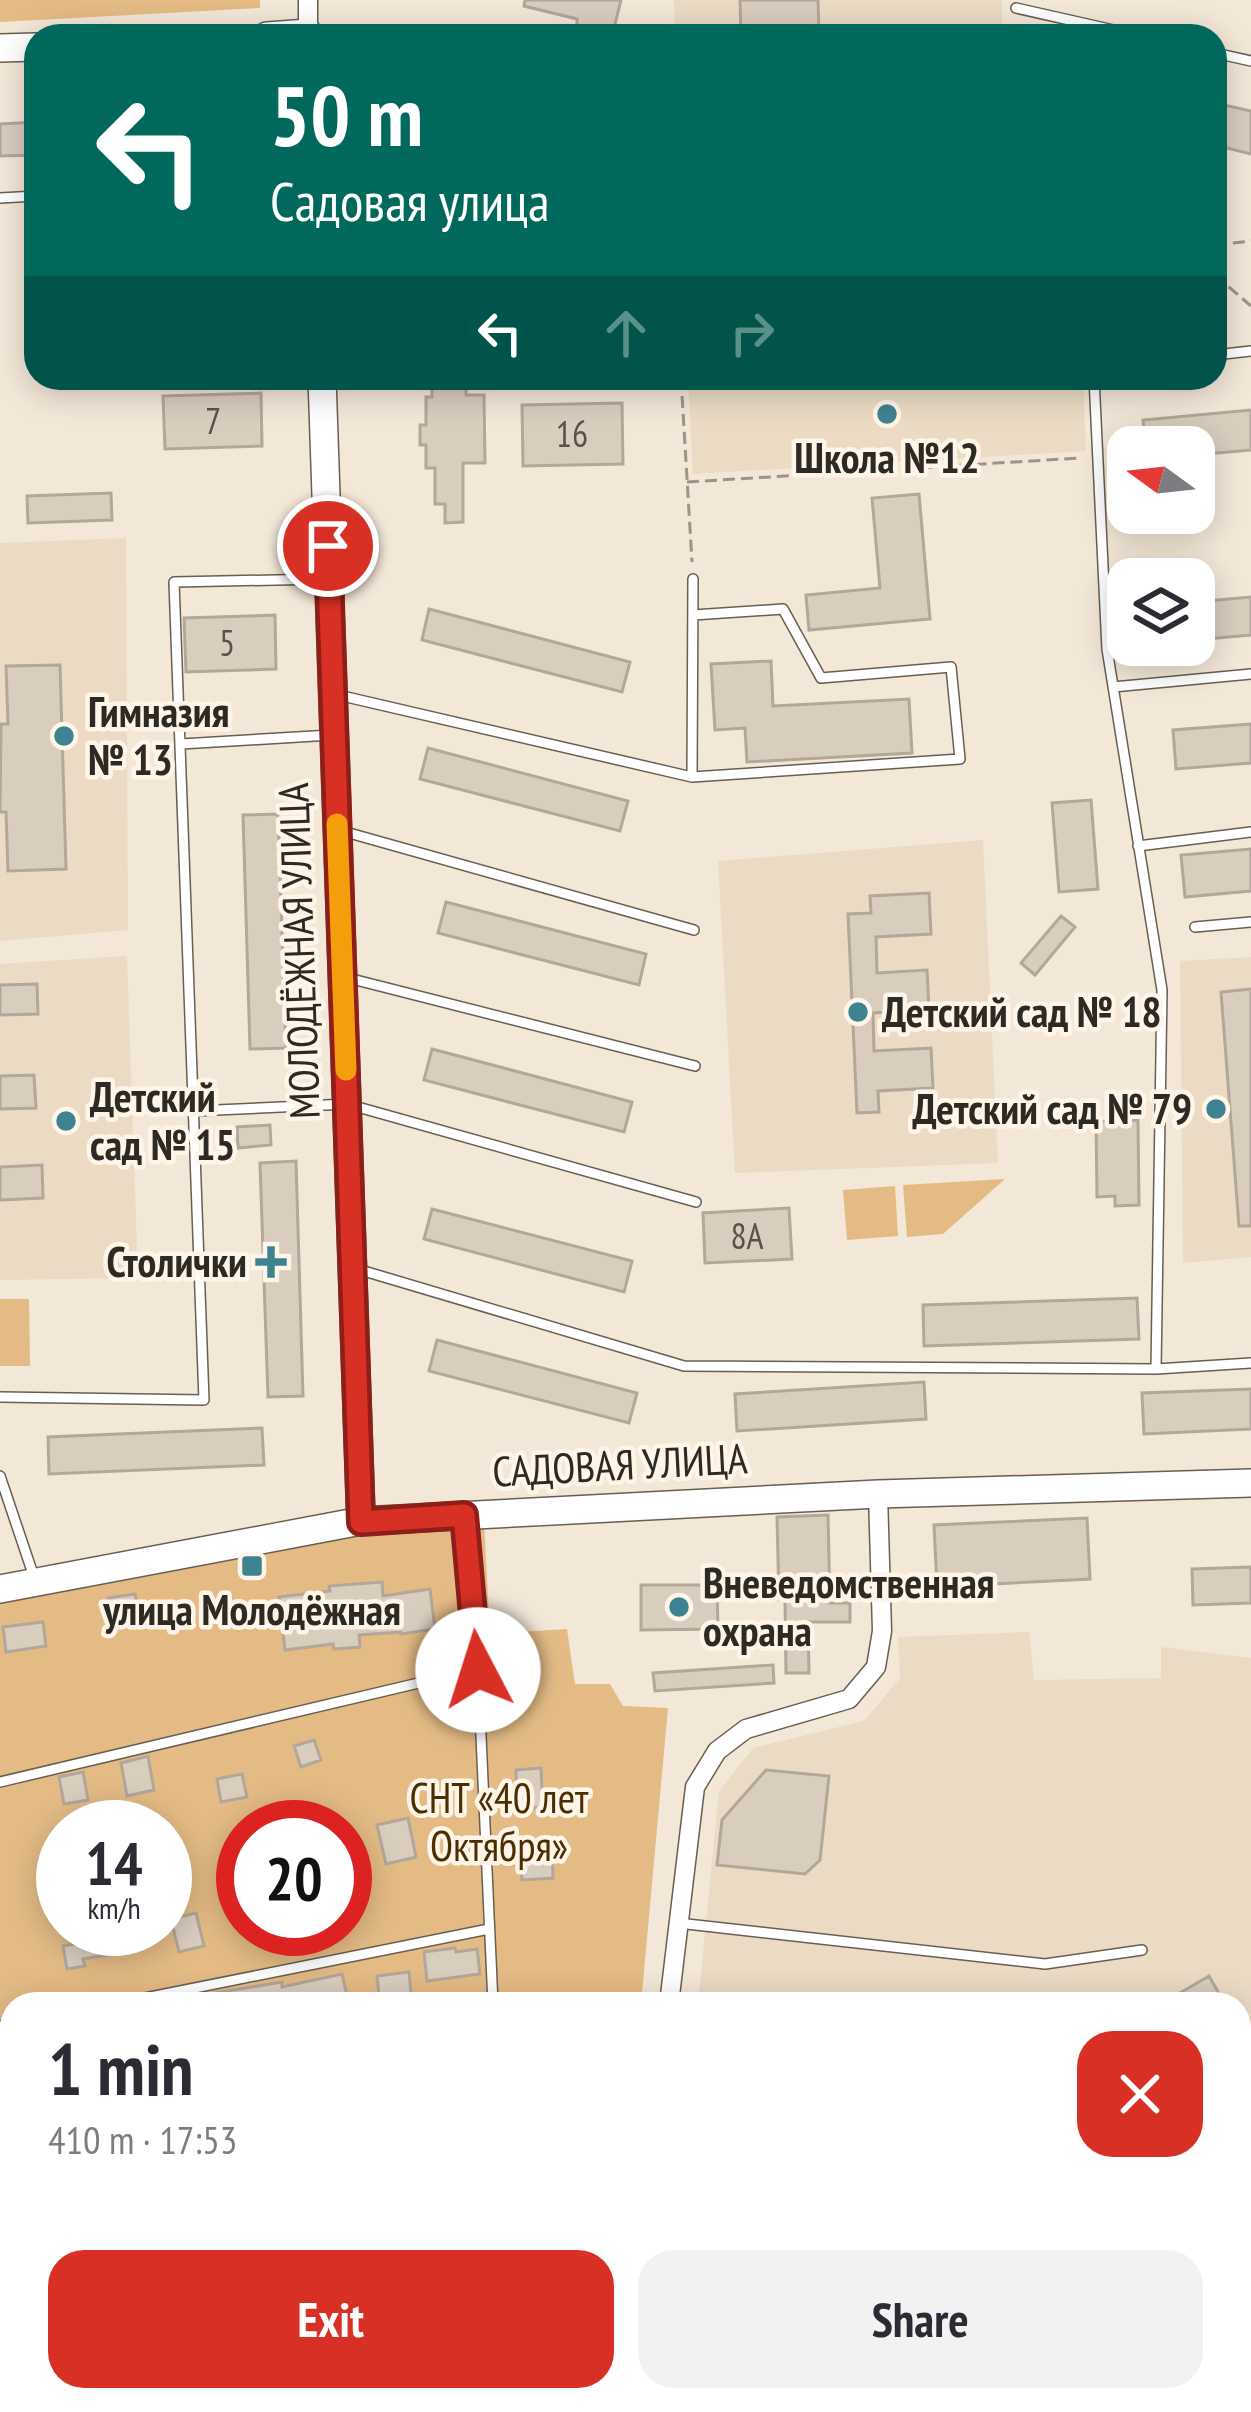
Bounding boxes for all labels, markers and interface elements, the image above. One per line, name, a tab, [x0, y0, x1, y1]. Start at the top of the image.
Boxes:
text: 50 m	[270, 60, 423, 169]
icon: left	[72, 72, 228, 228]
text: Садовая улица	[270, 166, 550, 236]
icon: left	[467, 300, 533, 366]
icon: ahead	[593, 300, 659, 366]
icon: right	[719, 300, 785, 366]
house number: 7	[205, 397, 221, 444]
marker: Школа №12	[874, 401, 900, 427]
house number: 16	[556, 410, 588, 457]
north arrow	[1107, 426, 1215, 534]
map controls	[1107, 426, 1215, 666]
place label: Школа №12	[794, 430, 980, 485]
pin	[277, 495, 379, 597]
icon: arrive	[295, 513, 361, 579]
button: layers	[1107, 558, 1215, 666]
house number: 5	[219, 619, 235, 666]
place label: Гимназия № 13	[88, 684, 229, 787]
marker: Гимназия № 13	[51, 723, 77, 749]
street label: МОЛОДЁЖНАЯ УЛИЦА	[265, 782, 332, 1120]
place label: Детский сад № 18	[882, 984, 1162, 1039]
marker: Детский сад № 18	[845, 999, 871, 1025]
place label: Детский сад № 15	[90, 1069, 235, 1172]
place label: Детский сад № 79	[912, 1081, 1192, 1136]
marker: Детский сад № 79	[1203, 1096, 1229, 1122]
marker: Детский сад № 15	[53, 1108, 79, 1134]
house number: 8А	[730, 1212, 764, 1259]
place label: Столички	[107, 1234, 247, 1289]
marker: Столички	[258, 1249, 284, 1275]
street label: САДОВАЯ УЛИЦА	[491, 1430, 749, 1499]
marker: улица Молодёжная	[239, 1553, 265, 1579]
place label: Вневедомственная охрана	[703, 1555, 995, 1658]
place label: улица Молодёжная	[102, 1582, 401, 1637]
marker: Вневедомственная охрана	[666, 1594, 692, 1620]
position arrow	[415, 1607, 541, 1733]
park label: СНТ «40 лет Октября»	[410, 1770, 589, 1873]
speed limit sign: 20	[216, 1800, 372, 1956]
text: 14	[85, 1824, 143, 1902]
text: km/h	[87, 1888, 141, 1927]
text: 1 min	[48, 2022, 193, 2115]
button: close	[1077, 2031, 1203, 2157]
text: 410 m · 17:53	[48, 2114, 237, 2165]
button: Exit	[48, 2250, 614, 2388]
button: Share	[638, 2250, 1203, 2388]

